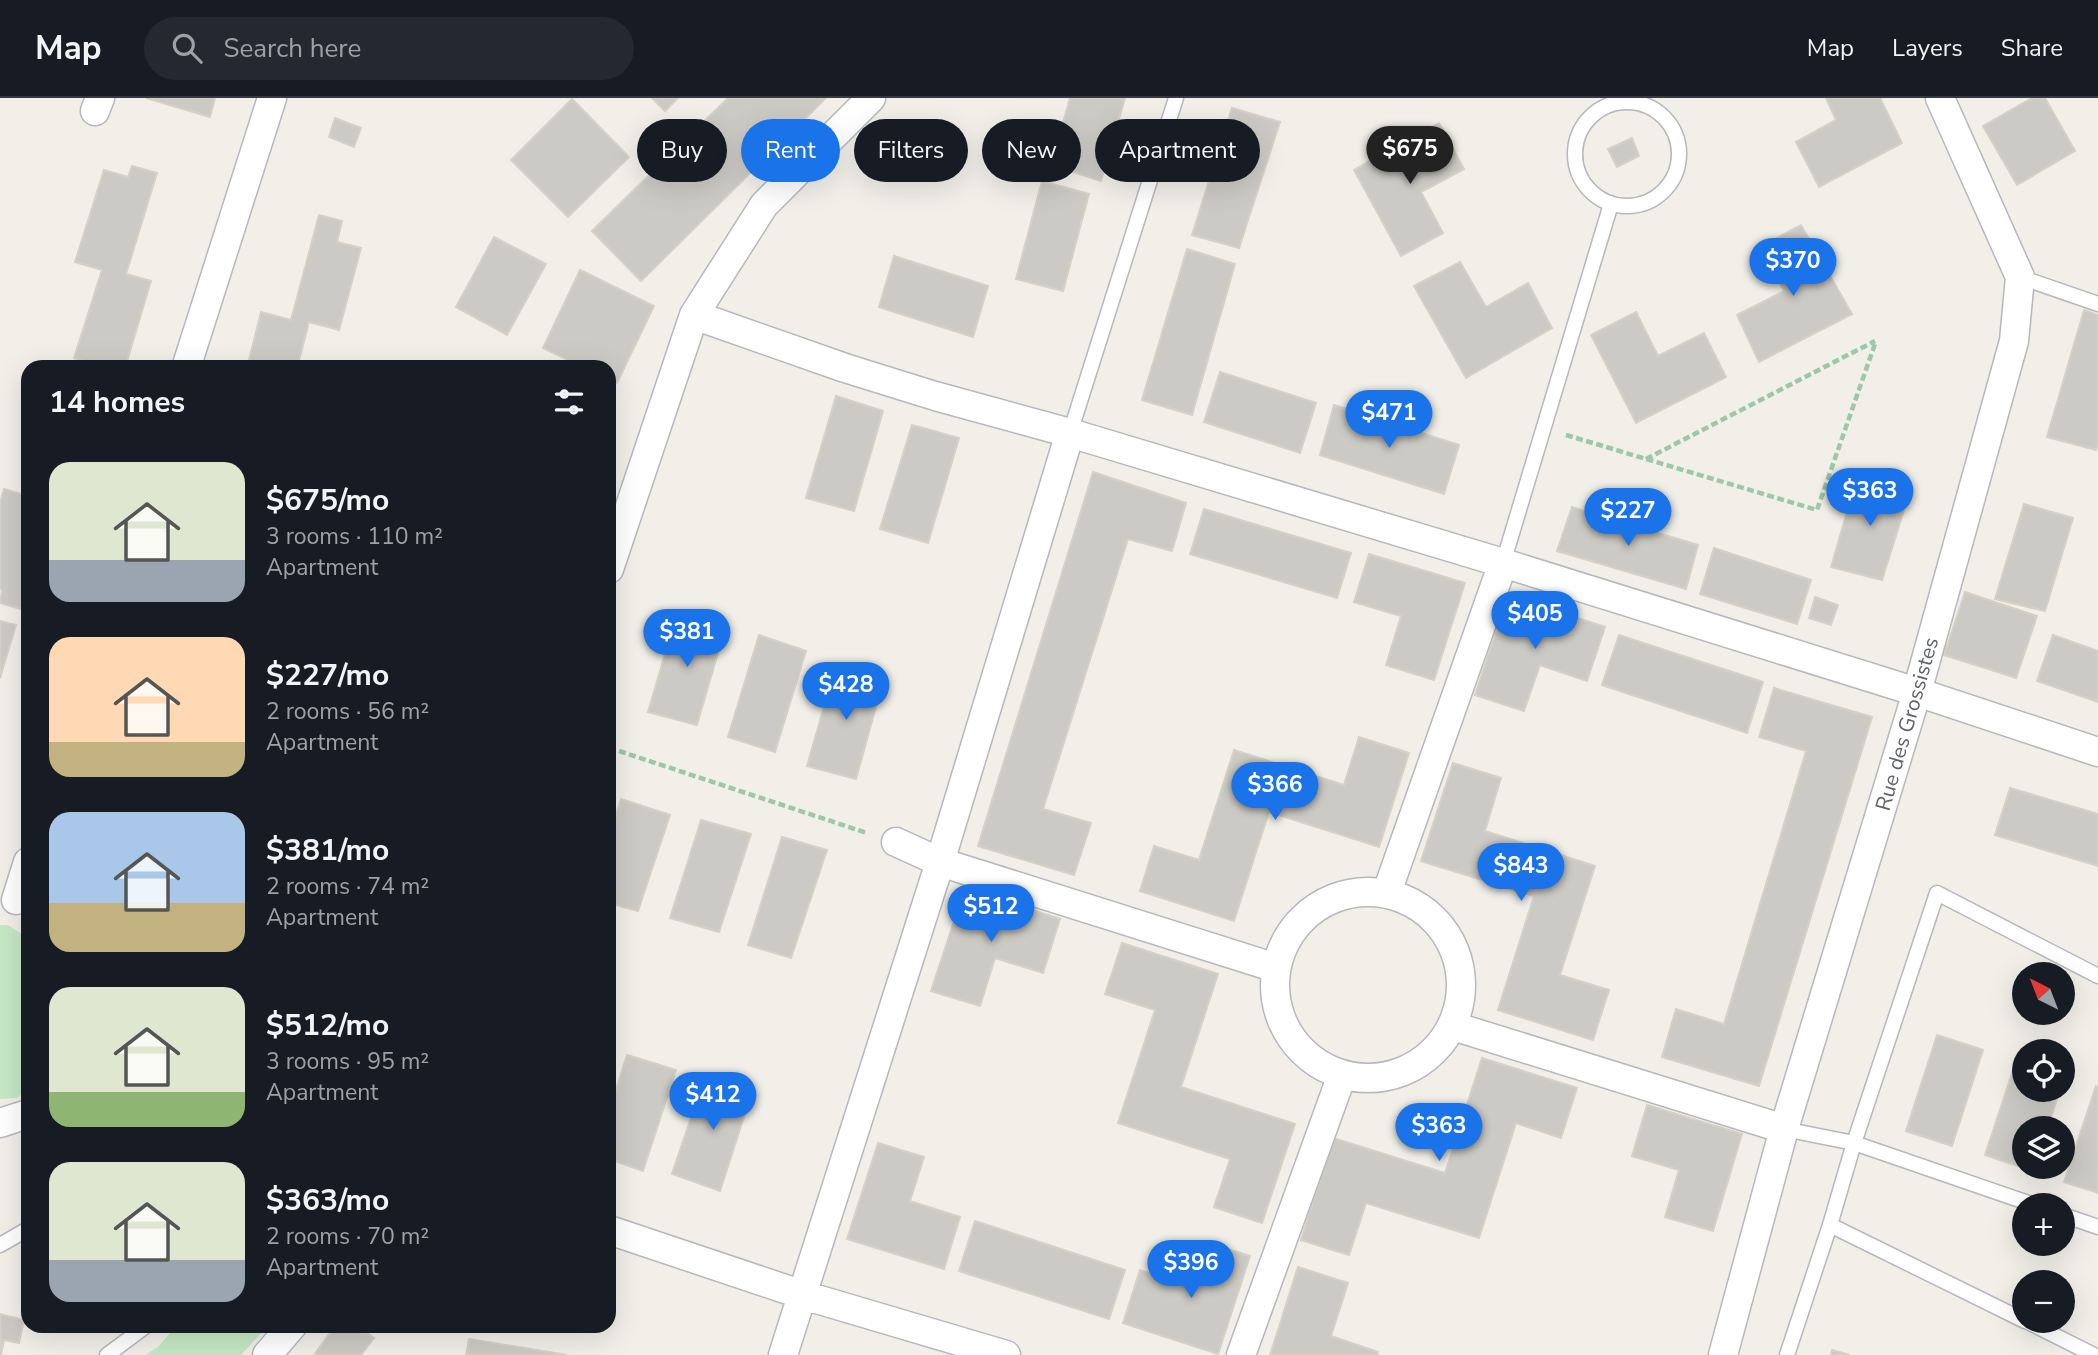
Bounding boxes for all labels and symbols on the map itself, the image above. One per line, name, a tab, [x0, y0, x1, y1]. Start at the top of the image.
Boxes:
pin: $675	[1369, 126, 1451, 186]
pin: $370	[1752, 238, 1834, 298]
pin: $471	[1348, 390, 1430, 450]
pin: $363	[1829, 468, 1911, 528]
pin: $227	[1587, 489, 1669, 548]
pin: $405	[1494, 592, 1576, 651]
pin: $381	[646, 610, 728, 669]
street label: Rue des Grossistes	[1869, 634, 1945, 814]
pin: $428	[805, 662, 887, 722]
pin: $366	[1234, 762, 1316, 822]
pin: $843	[1480, 844, 1562, 903]
pin: $512	[950, 884, 1032, 944]
north arrow	[2012, 962, 2076, 1026]
pin: $412	[672, 1072, 754, 1132]
pin: $363	[1398, 1104, 1480, 1163]
pin: $396	[1150, 1240, 1232, 1300]

